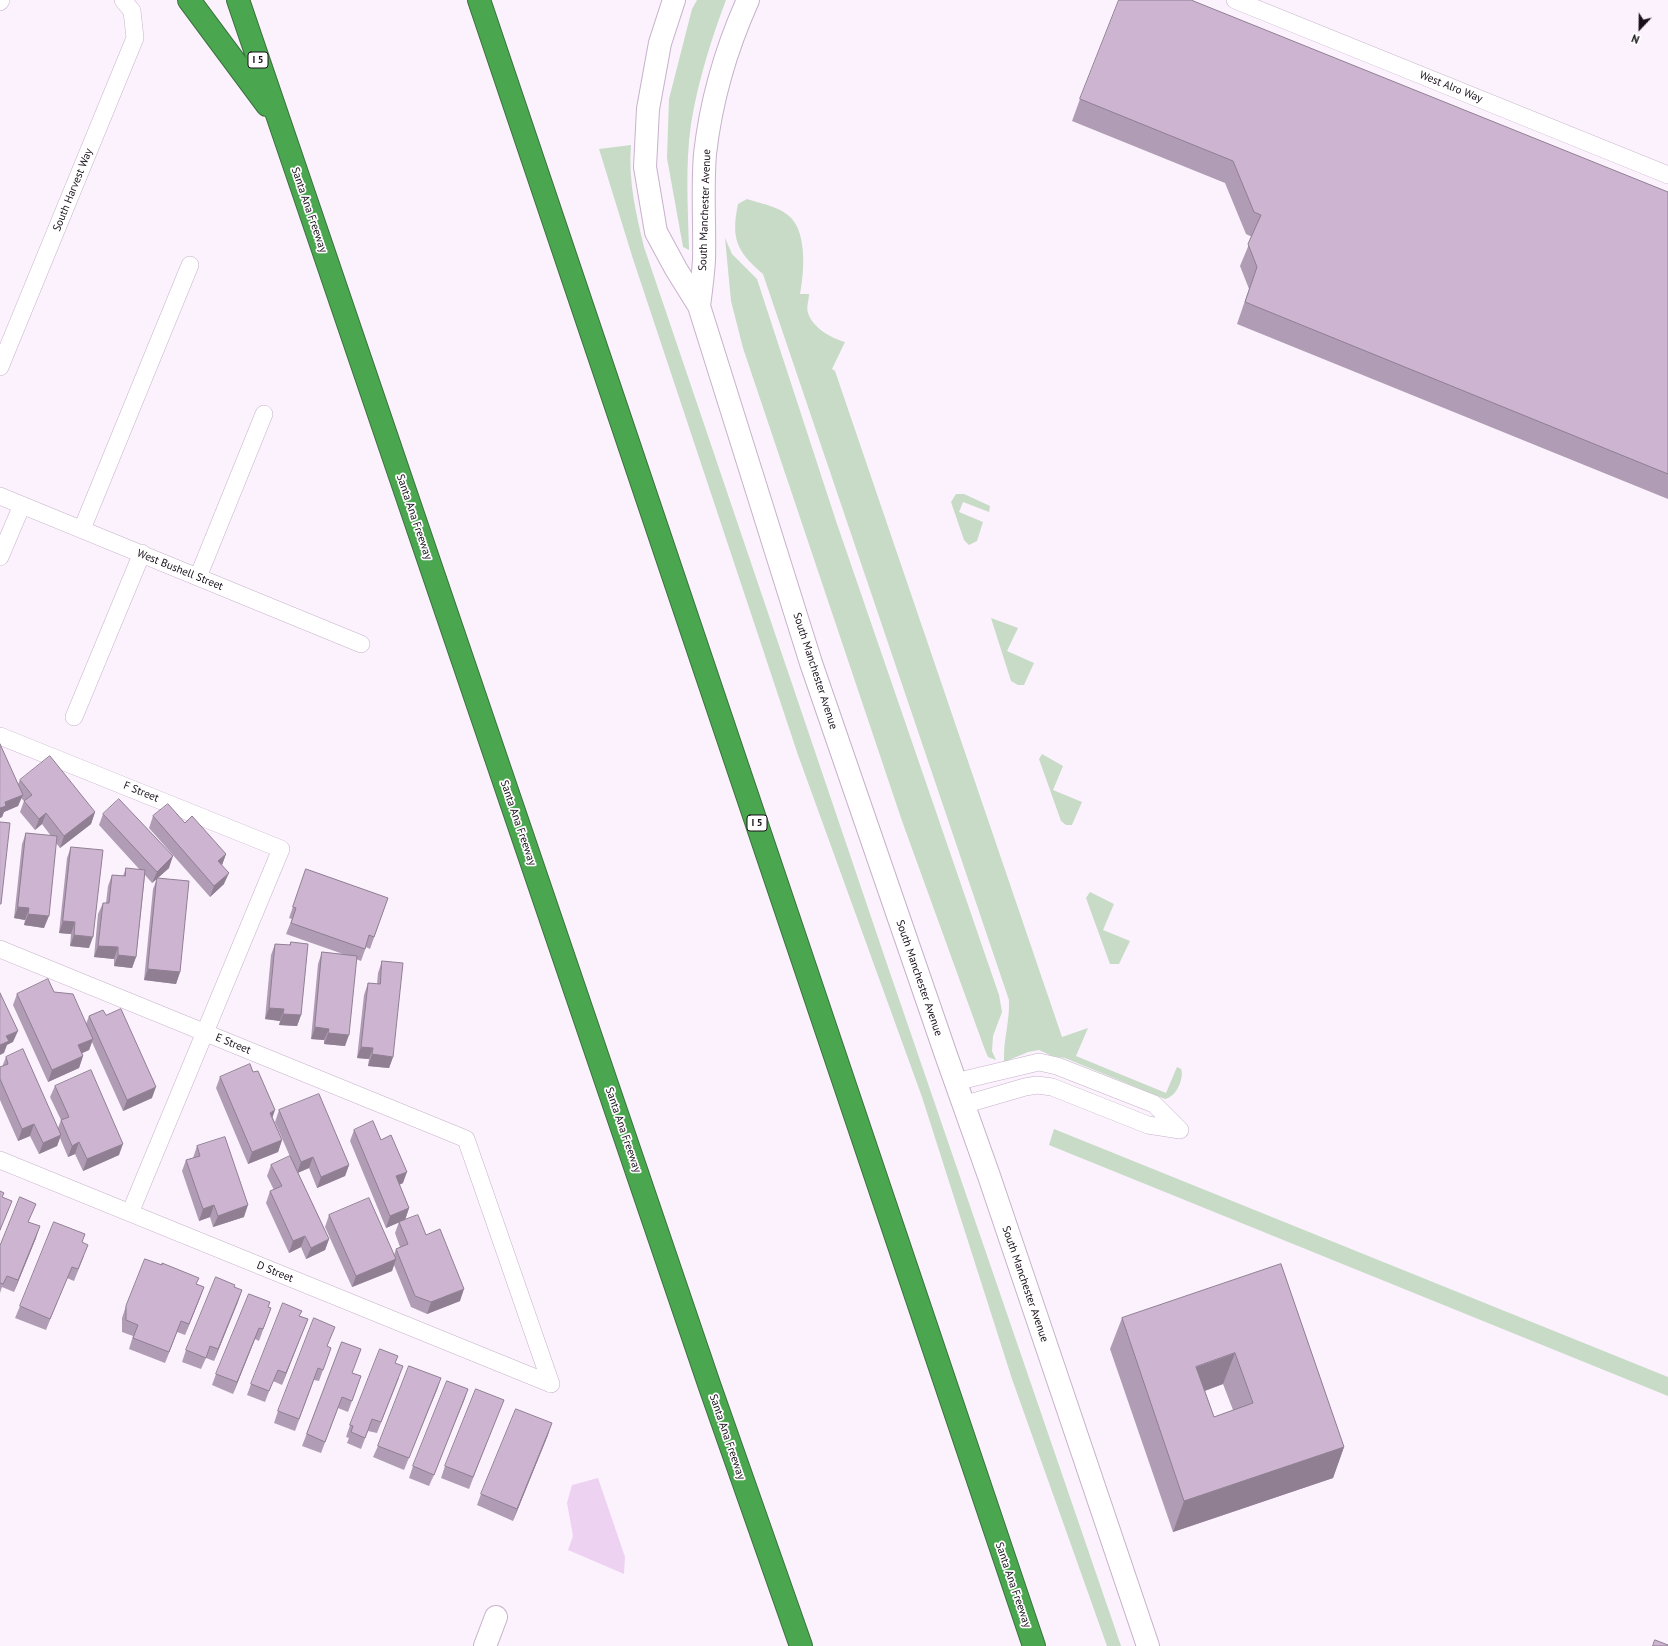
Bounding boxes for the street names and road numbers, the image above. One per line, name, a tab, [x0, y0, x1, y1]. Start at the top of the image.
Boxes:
road number: I 5	[248, 52, 268, 68]
street label: West Alro Way	[1417, 68, 1485, 106]
street label: South Harvest Way	[50, 147, 96, 233]
street label: South Manchester Avenue	[696, 149, 714, 271]
street label: Santa Ana Freeway	[288, 166, 330, 254]
street label: Santa Ana Freeway	[393, 473, 435, 561]
street label: West Bushell Street	[135, 547, 225, 593]
street label: South Manchester Avenue	[790, 611, 840, 731]
street label: F Street	[122, 779, 160, 805]
street label: Santa Ana Freeway	[497, 779, 539, 867]
road number: I 5	[747, 815, 767, 831]
street label: South Manchester Avenue	[893, 918, 945, 1038]
street label: E Street	[213, 1031, 253, 1057]
street label: Santa Ana Freeway	[602, 1086, 644, 1174]
street label: South Manchester Avenue	[999, 1224, 1051, 1344]
street label: D Street	[255, 1259, 295, 1285]
street label: Santa Ana Freeway	[706, 1393, 748, 1481]
street label: Santa Ana Freeway	[992, 1541, 1034, 1629]

